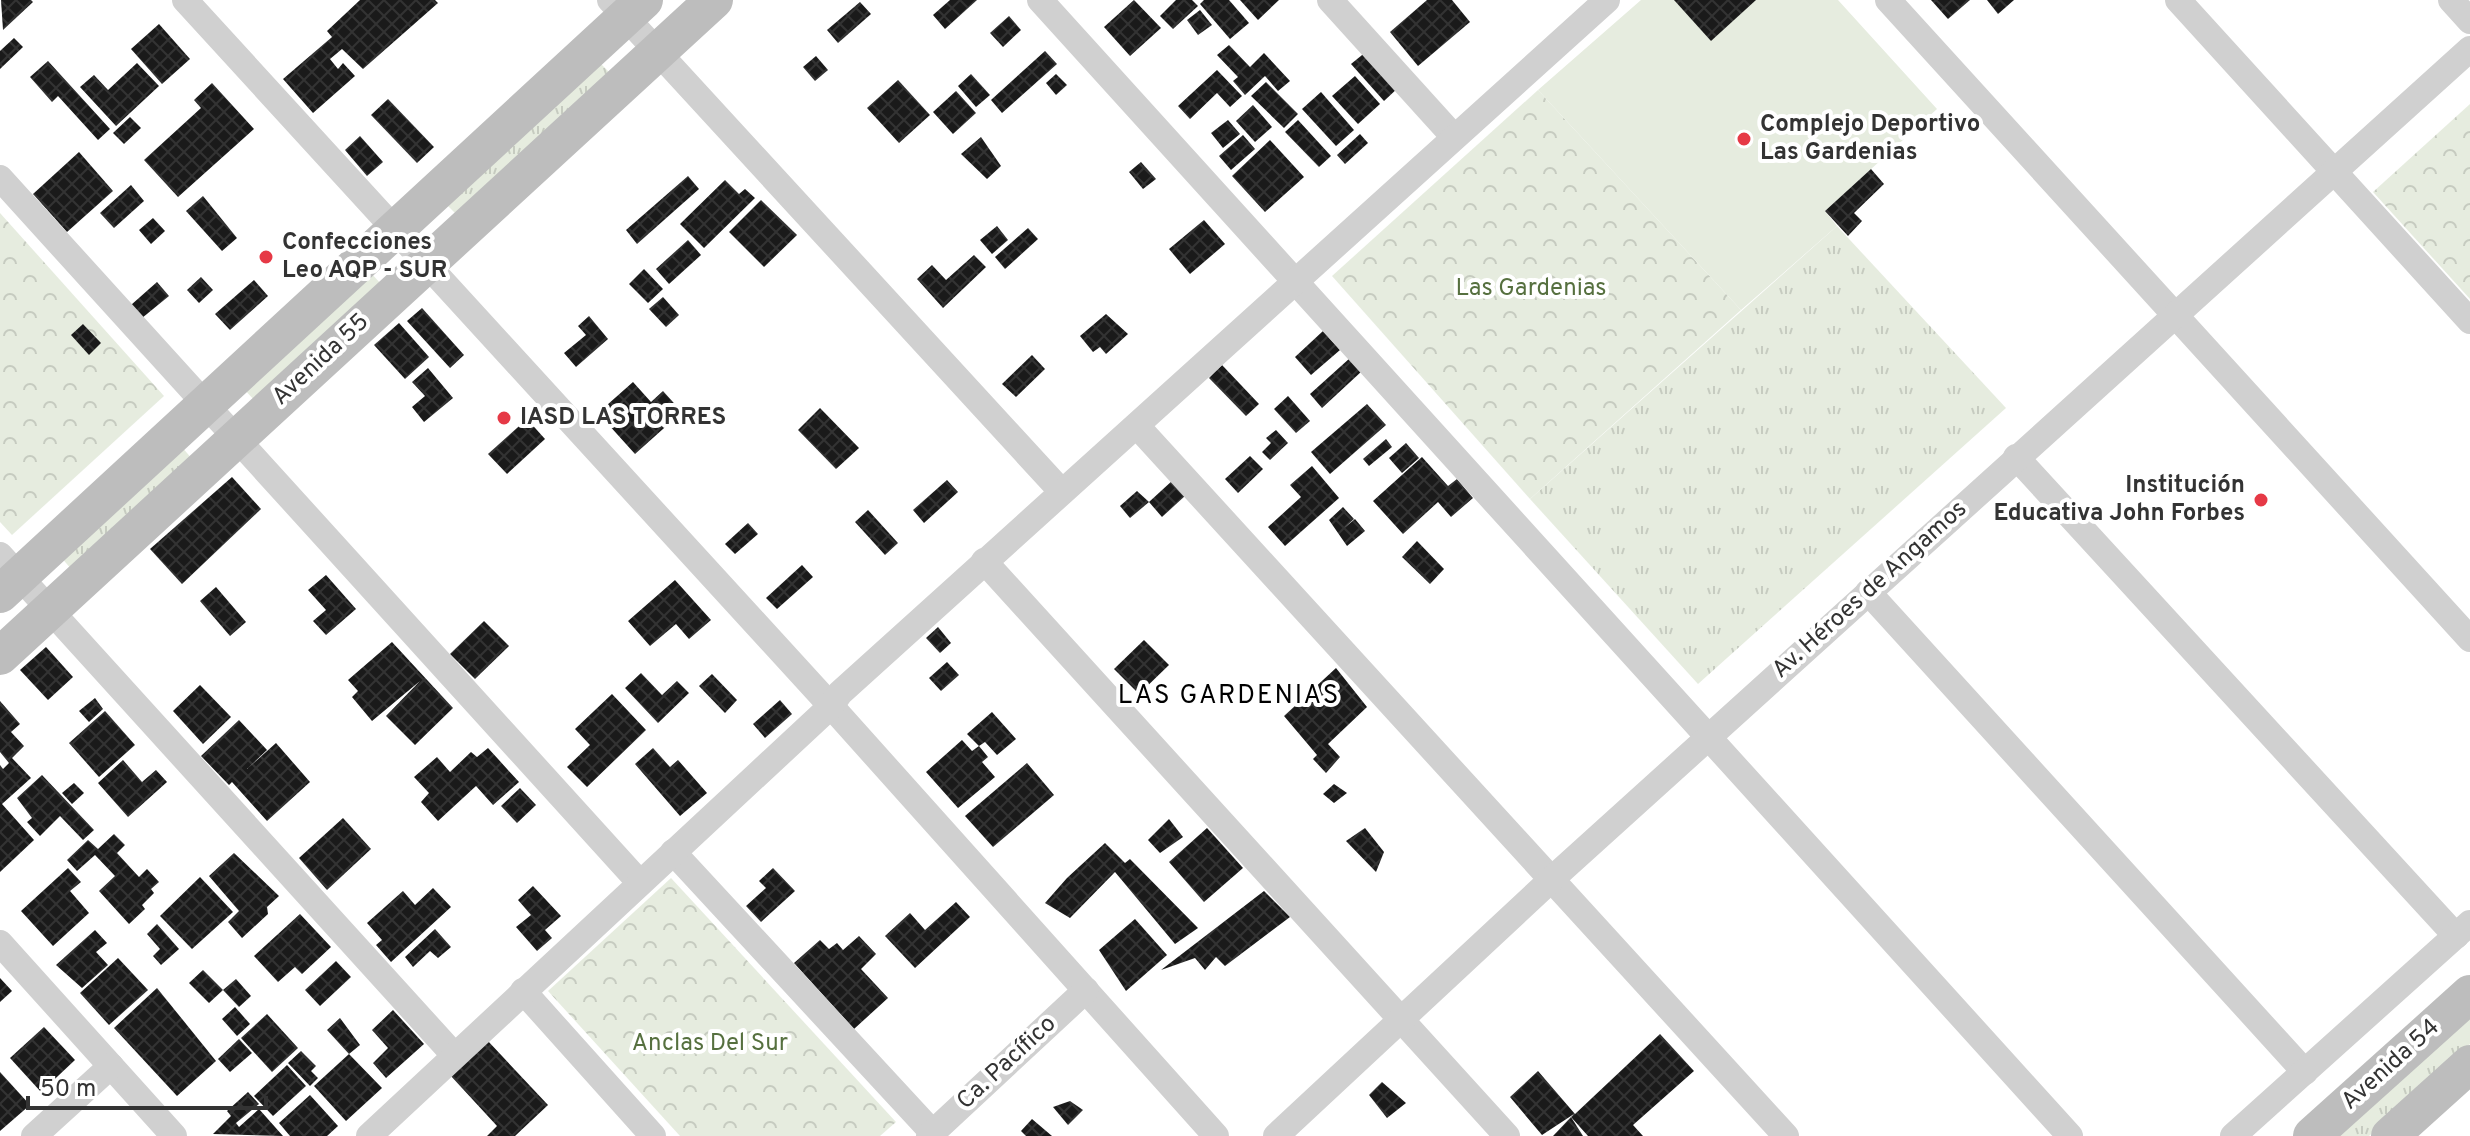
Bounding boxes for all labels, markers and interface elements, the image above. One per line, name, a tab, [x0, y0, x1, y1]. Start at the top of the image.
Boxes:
place label: Complejo Deportivo Las Gardenias	[1760, 110, 1980, 168]
marker: Complejo Deportivo Las Gardenias	[1735, 130, 1753, 148]
place label: Confecciones Leo AQP - SUR	[282, 228, 447, 286]
marker: Confecciones Leo AQP - SUR	[257, 248, 275, 266]
park label: Las Gardenias	[1455, 274, 1607, 304]
street label: Avenida 55	[266, 308, 376, 412]
place label: IASD LAS TORRES	[520, 403, 726, 433]
marker: IASD LAS TORRES	[495, 409, 513, 427]
place label: Institución Educativa John Forbes	[1994, 471, 2245, 529]
marker: Institución Educativa John Forbes	[2252, 491, 2270, 509]
street label: Av. Héroes de Angamos	[1766, 495, 1974, 685]
district label: LAS GARDENIAS	[1118, 680, 1340, 713]
street label: Ca. Pacífico	[951, 1009, 1063, 1117]
street label: Avenida 54	[2336, 1013, 2446, 1117]
park label: Anclas Del Sur	[632, 1029, 788, 1059]
scale bar	[28, 1060, 266, 1110]
text: 50 m	[40, 1075, 96, 1105]

